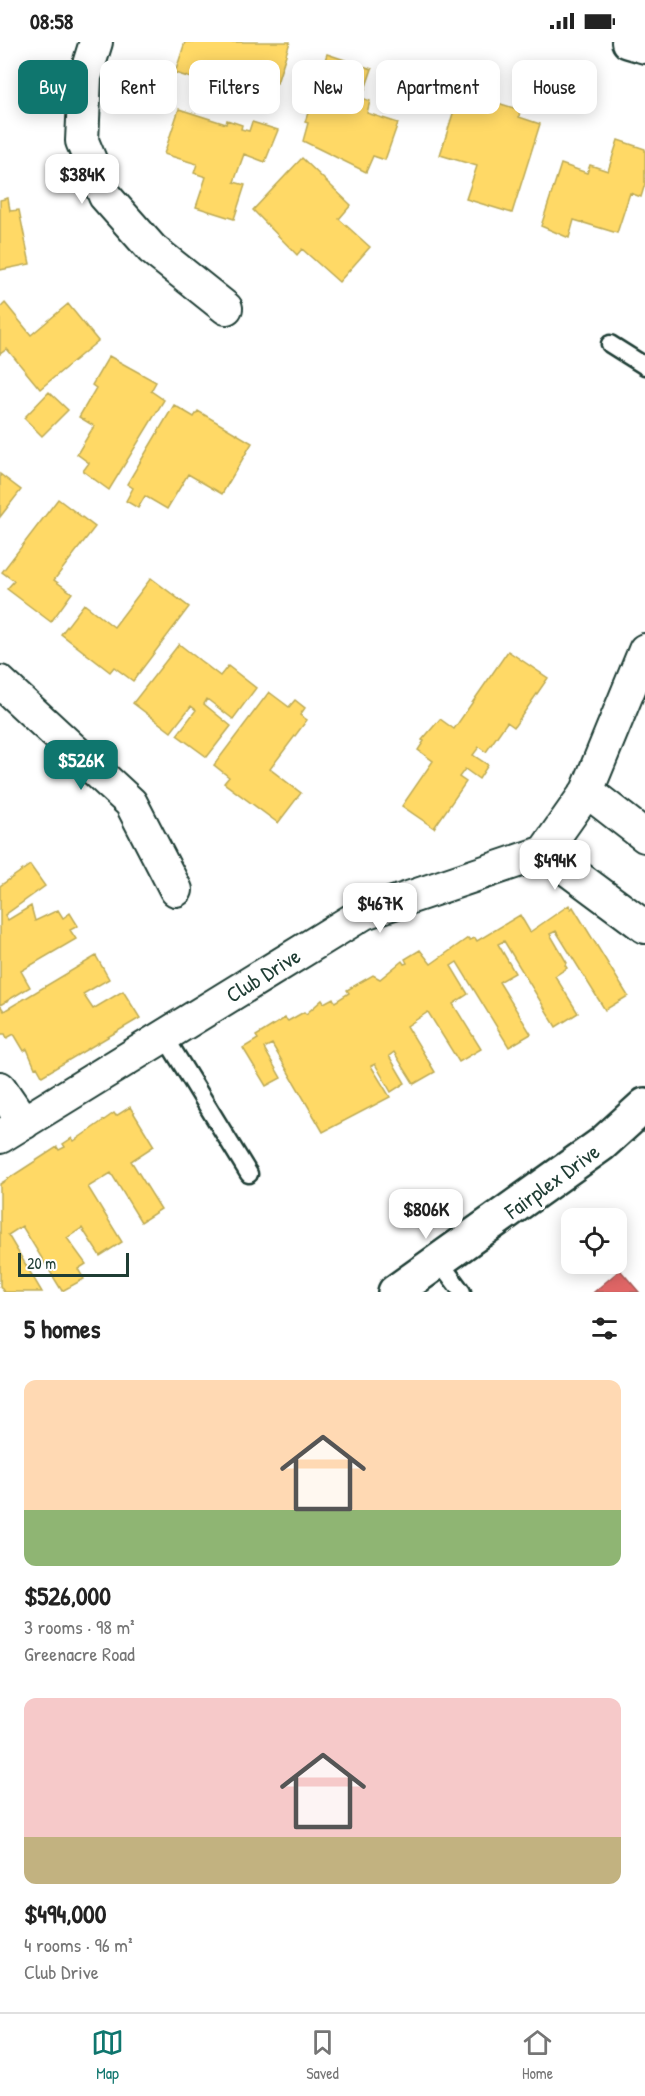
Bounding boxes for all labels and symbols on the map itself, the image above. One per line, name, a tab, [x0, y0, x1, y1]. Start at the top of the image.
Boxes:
pin: $384K	[40, 154, 124, 205]
pin: $526K	[39, 740, 123, 791]
pin: $494K	[513, 840, 597, 891]
pin: $467K	[338, 883, 422, 934]
street label: Club Drive	[220, 940, 306, 1010]
street label: Fairplex Drive	[498, 1136, 606, 1226]
pin: $806K	[384, 1189, 468, 1240]
scale bar	[18, 1250, 129, 1278]

